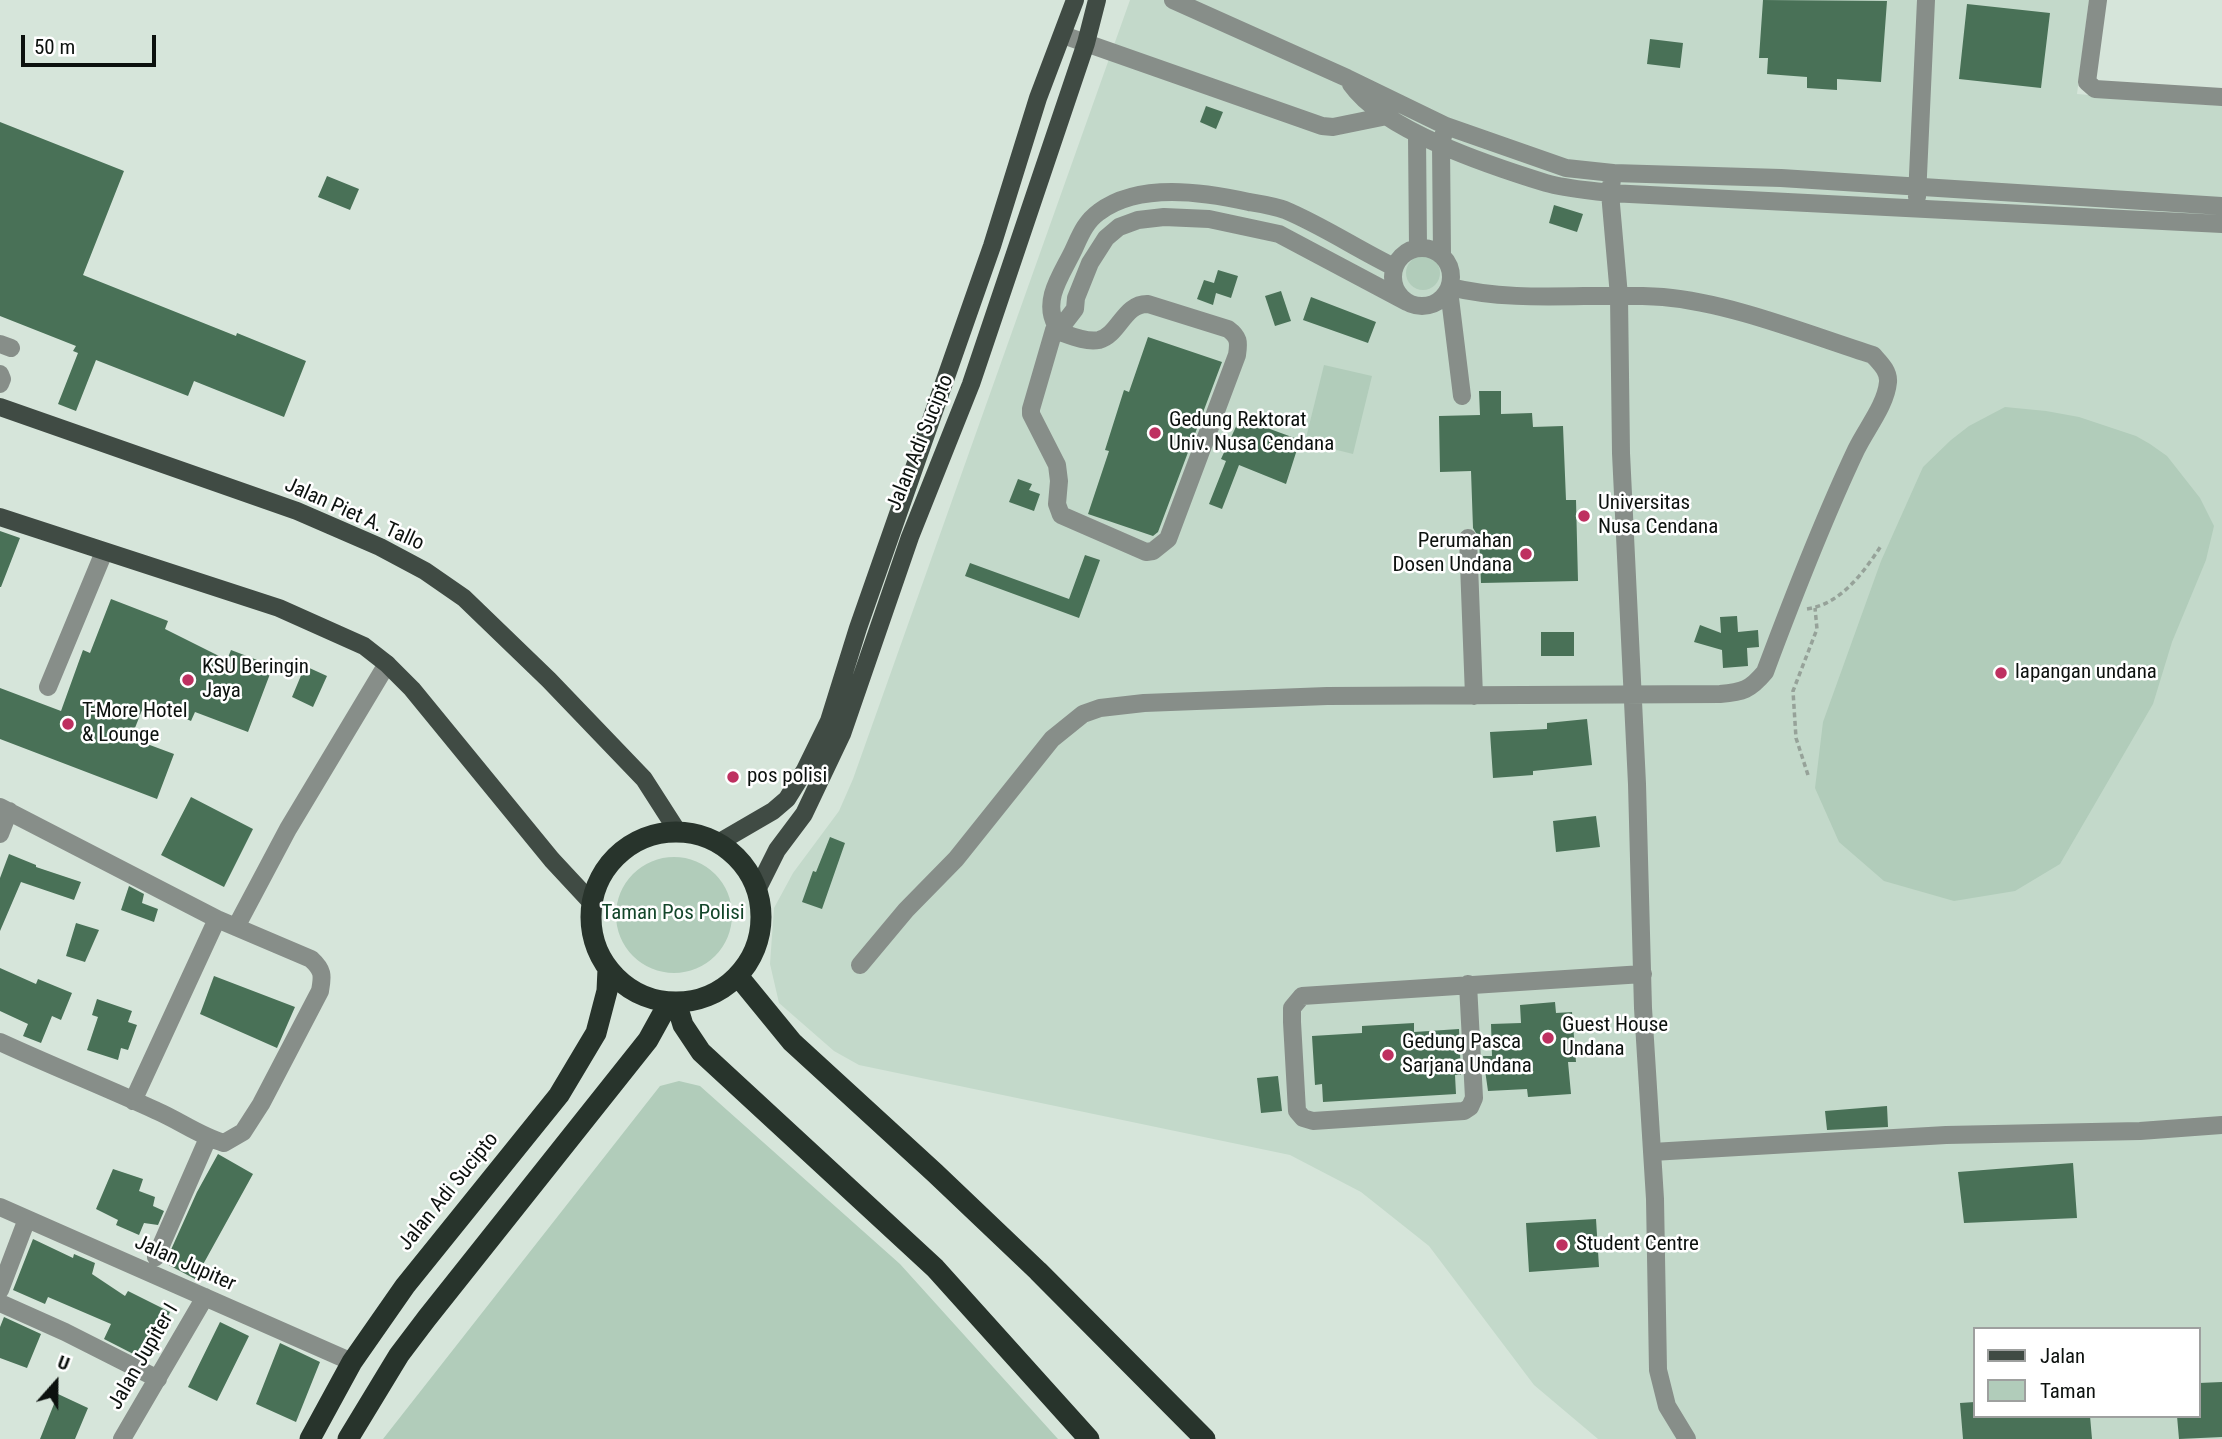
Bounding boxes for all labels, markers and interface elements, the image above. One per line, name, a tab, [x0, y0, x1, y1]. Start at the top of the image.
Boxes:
scale bar	[24, 21, 159, 65]
text: 50 m	[34, 35, 75, 59]
street label: Jalan Adi Sucipto	[882, 371, 960, 515]
place label: Gedung Rektorat Univ. Nusa Cendana	[1169, 408, 1334, 458]
marker: Gedung Rektorat Univ. Nusa Cendana	[1147, 425, 1163, 441]
street label: Jalan Piet A. Tallo	[280, 473, 428, 557]
place label: Universitas Nusa Cendana	[1598, 491, 1718, 541]
marker: Universitas Nusa Cendana	[1576, 508, 1592, 524]
place label: Perumahan Dosen Undana	[1392, 529, 1512, 579]
marker: Perumahan Dosen Undana	[1518, 546, 1534, 562]
place label: KSU Beringin Jaya	[202, 655, 309, 705]
place label: lapangan undana	[2015, 660, 2157, 686]
marker: lapangan undana	[1993, 665, 2009, 681]
marker: KSU Beringin Jaya	[180, 672, 196, 688]
place label: T-More Hotel & Lounge	[82, 699, 187, 749]
marker: T-More Hotel & Lounge	[60, 716, 76, 732]
place label: pos polisi	[747, 764, 827, 790]
marker: pos polisi	[725, 769, 741, 785]
park label: Taman Pos Polisi	[601, 901, 745, 927]
place label: Guest House Undana	[1562, 1013, 1668, 1063]
place label: Gedung Pasca Sarjana Undana	[1402, 1030, 1532, 1080]
marker: Guest House Undana	[1540, 1030, 1556, 1046]
marker: Gedung Pasca Sarjana Undana	[1380, 1047, 1396, 1063]
street label: Jalan Adi Sucipto	[394, 1128, 504, 1256]
street label: Jalan Jupiter	[131, 1231, 239, 1297]
place label: Student Centre	[1576, 1232, 1699, 1258]
marker: Student Centre	[1554, 1237, 1570, 1253]
street label: Jalan Jupiter I	[104, 1300, 184, 1414]
legend	[1974, 1327, 2201, 1418]
text: Jalan	[2040, 1344, 2085, 1368]
north arrow	[21, 1348, 91, 1418]
text: U	[55, 1350, 73, 1376]
text: Taman	[2040, 1379, 2096, 1403]

